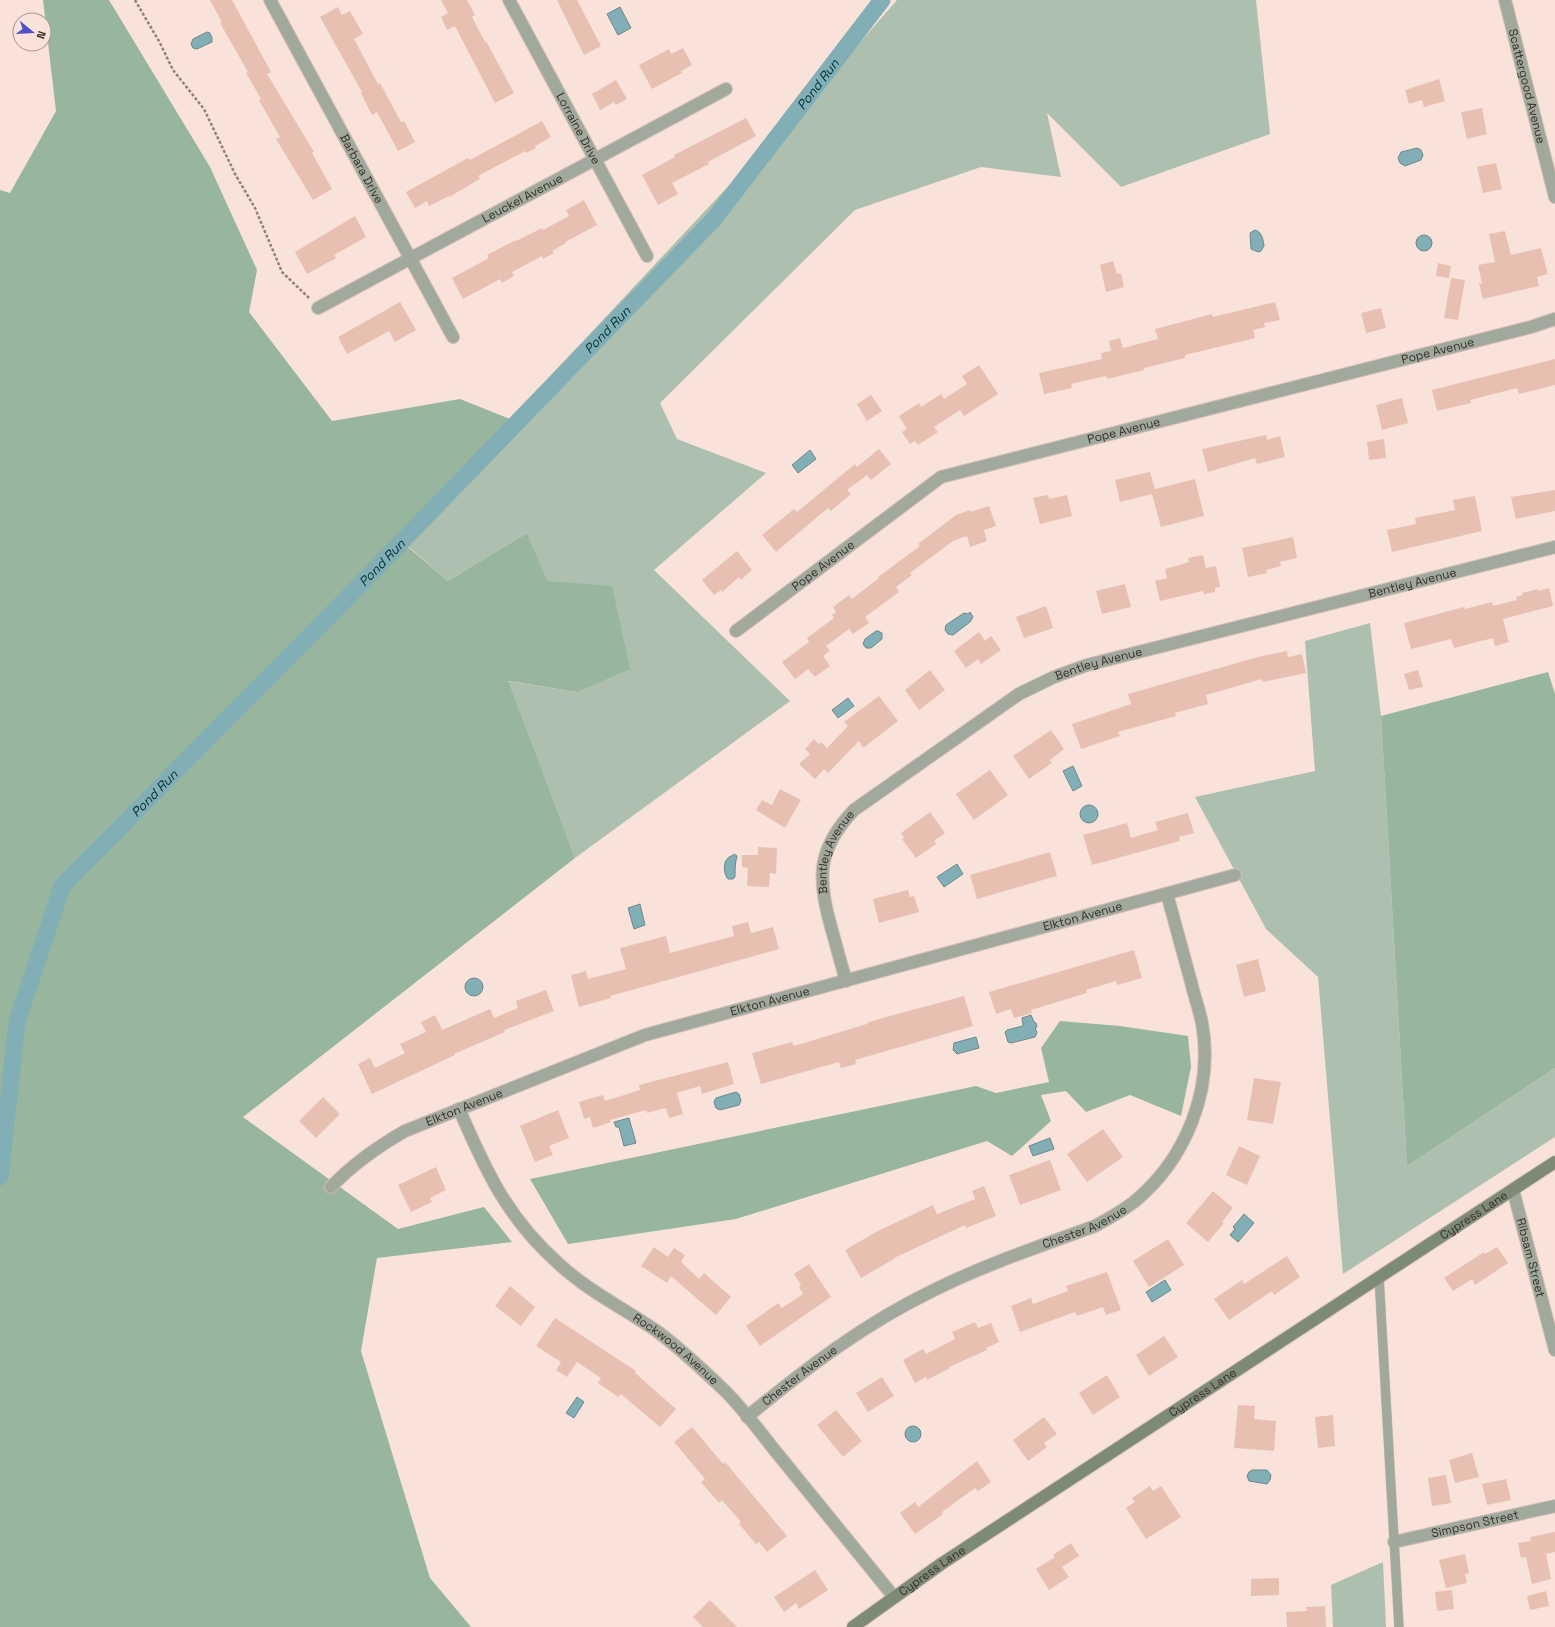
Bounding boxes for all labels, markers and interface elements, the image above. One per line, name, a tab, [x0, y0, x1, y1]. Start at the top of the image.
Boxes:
north arrow	[12, 12, 52, 52]
street label: Scattergood Avenue	[1505, 27, 1549, 145]
text: N	[34, 29, 49, 41]
water label: Pond Run	[793, 55, 843, 113]
street label: Lorraine Drive	[552, 90, 604, 167]
street label: Barbara Drive	[336, 131, 387, 206]
street label: Leuckel Avenue	[479, 170, 566, 227]
water label: Pond Run	[580, 302, 635, 357]
street label: Pope Avenue	[1400, 334, 1476, 368]
street label: Pope Avenue	[1086, 414, 1162, 447]
water label: Pond Run	[355, 535, 409, 590]
street label: Pope Avenue	[788, 537, 858, 594]
street label: Bentley Avenue	[1366, 564, 1458, 602]
street label: Bentley Avenue	[1052, 643, 1144, 684]
water label: Pond Run	[127, 766, 182, 821]
street label: Bentley Avenue	[814, 807, 858, 895]
street label: Elkton Avenue	[1041, 898, 1124, 935]
street label: Elkton Avenue	[728, 983, 811, 1020]
street label: Elkton Avenue	[423, 1085, 505, 1130]
street label: Cypress Lane	[1437, 1187, 1511, 1243]
street label: Chester Avenue	[1040, 1201, 1130, 1252]
street label: Ribsam Street	[1513, 1216, 1549, 1299]
street label: Rockwood Avenue	[630, 1310, 722, 1389]
street label: Chester Avenue	[759, 1342, 840, 1409]
street label: Cypress Lane	[1166, 1365, 1240, 1421]
street label: Simpson Street	[1430, 1506, 1520, 1541]
street label: Cypress Lane	[896, 1542, 969, 1600]

